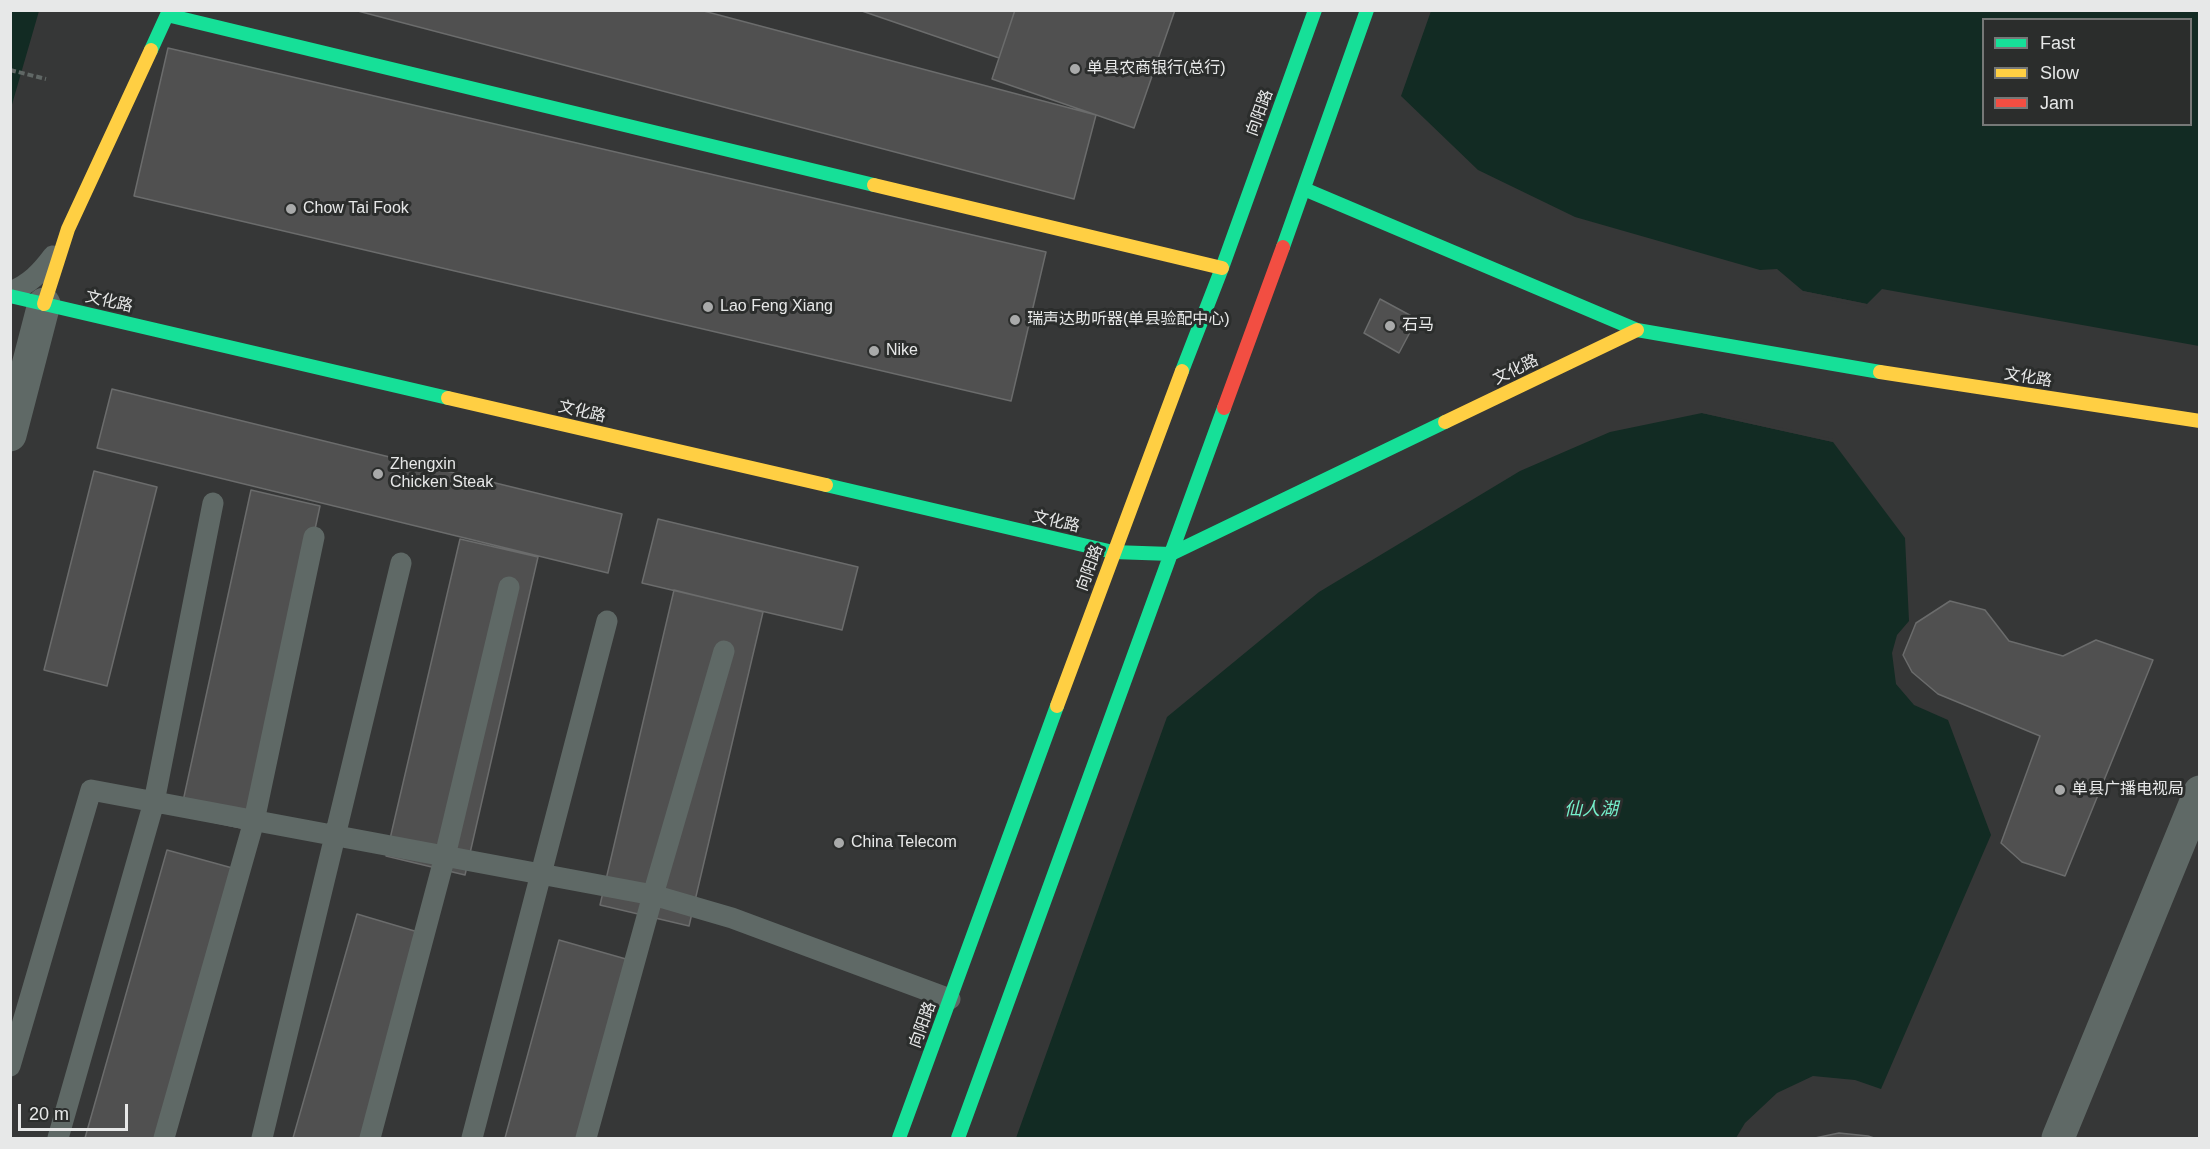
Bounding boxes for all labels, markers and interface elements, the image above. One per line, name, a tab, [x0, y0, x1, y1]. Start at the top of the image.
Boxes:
legend	[1982, 18, 2192, 126]
text: Fast	[2040, 33, 2075, 53]
place label: 单县农商银行(总行)	[1087, 59, 1226, 79]
marker: 单县农商银行(总行)	[1068, 62, 1082, 76]
text: Slow	[2040, 63, 2079, 83]
street label: 向阳路	[1243, 87, 1277, 139]
text: Jam	[2040, 93, 2074, 113]
place label: Chow Tai Fook	[303, 199, 409, 219]
marker: Chow Tai Fook	[284, 202, 298, 216]
street label: 文化路	[83, 287, 135, 317]
place label: Lao Feng Xiang	[720, 297, 833, 317]
marker: Lao Feng Xiang	[701, 300, 715, 314]
place label: 瑞声达助听器(单县验配中心)	[1027, 310, 1230, 330]
marker: 瑞声达助听器(单县验配中心)	[1008, 313, 1022, 327]
place label: 石马	[1402, 316, 1434, 336]
marker: 石马	[1383, 319, 1397, 333]
place label: Nike	[886, 341, 918, 361]
marker: Nike	[867, 344, 881, 358]
street label: 文化路	[1490, 351, 1542, 389]
street label: 文化路	[2003, 365, 2053, 391]
street label: 文化路	[556, 397, 608, 427]
place label: Zhengxin Chicken Steak	[390, 455, 493, 493]
marker: Zhengxin Chicken Steak	[371, 467, 385, 481]
street label: 文化路	[1030, 507, 1082, 537]
street label: 向阳路	[1073, 542, 1107, 594]
place label: 单县广播电视局	[2072, 780, 2184, 800]
marker: 单县广播电视局	[2053, 783, 2067, 797]
water label: 仙人湖	[1564, 799, 1618, 821]
place label: China Telecom	[851, 833, 957, 853]
marker: China Telecom	[832, 836, 846, 850]
street label: 向阳路	[906, 999, 940, 1051]
scale bar	[21, 1092, 130, 1130]
text: 20 m	[29, 1104, 69, 1124]

